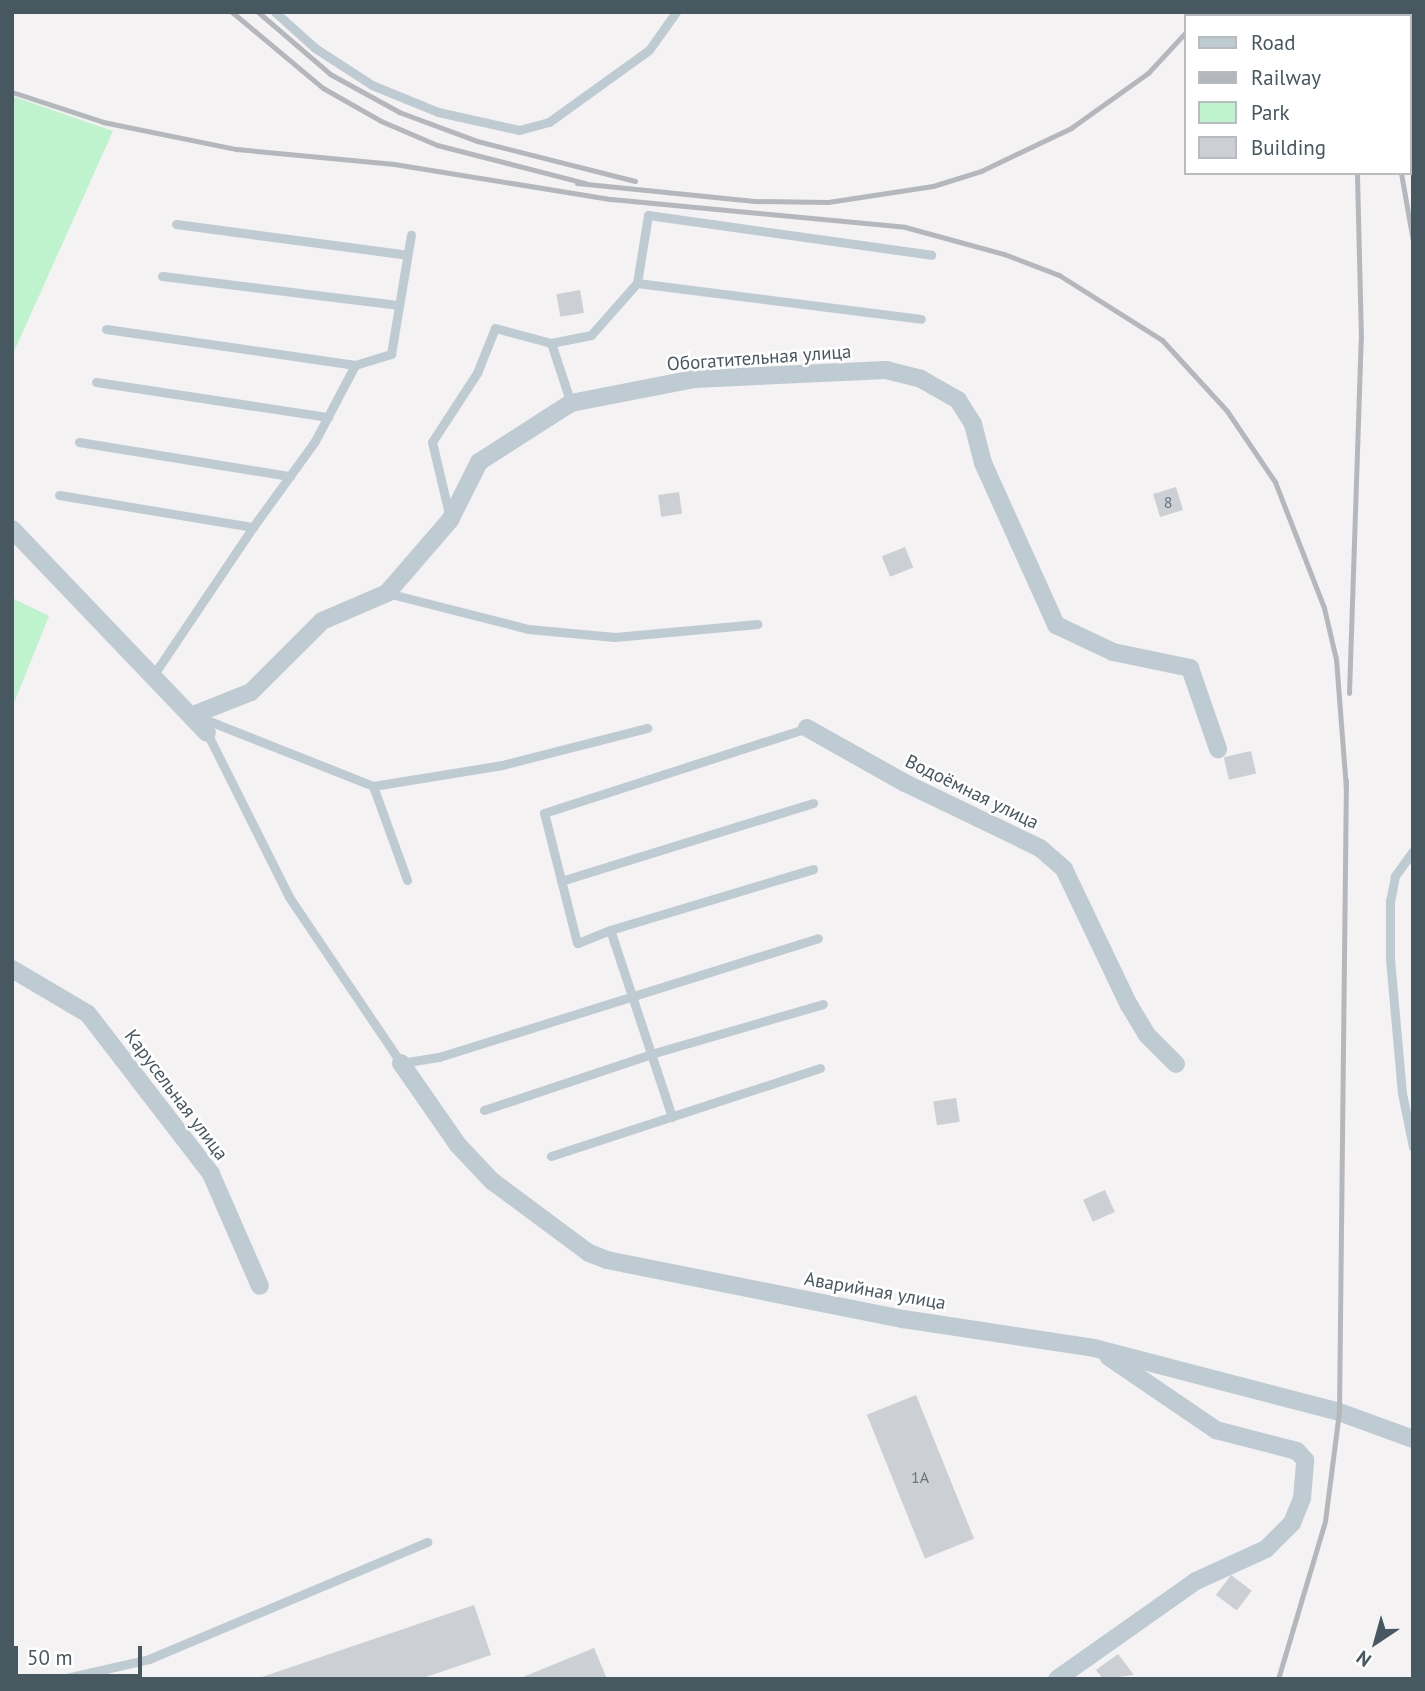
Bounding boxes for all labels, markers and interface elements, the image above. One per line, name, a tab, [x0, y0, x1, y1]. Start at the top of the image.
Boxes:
legend	[1184, 14, 1411, 175]
text: Road	[1251, 29, 1295, 56]
text: Railway	[1251, 64, 1321, 91]
text: Park	[1251, 99, 1290, 126]
text: Building	[1251, 134, 1326, 161]
street label: Обогатительная улица	[666, 340, 852, 376]
house number: 8	[1164, 492, 1172, 512]
street label: Водоёмная улица	[902, 750, 1042, 834]
street label: Карусельная улица	[119, 1025, 233, 1165]
street label: Аварийная улица	[803, 1267, 947, 1315]
house number: 1А	[911, 1467, 929, 1487]
north arrow	[1341, 1607, 1411, 1677]
scale bar	[18, 1632, 145, 1676]
text: 50 m	[27, 1644, 73, 1671]
text: N	[1352, 1646, 1376, 1672]

